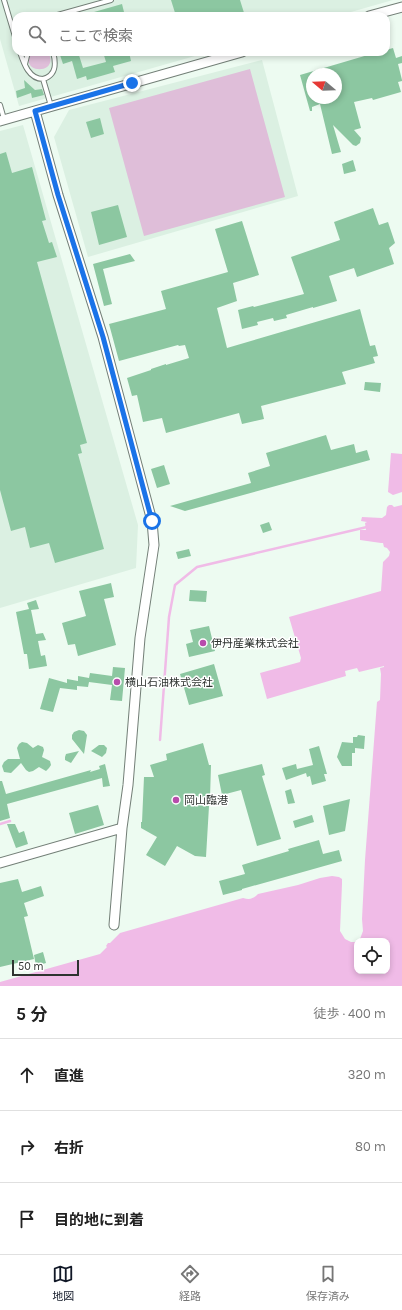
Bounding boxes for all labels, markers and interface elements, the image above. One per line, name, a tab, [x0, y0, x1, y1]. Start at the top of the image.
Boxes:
search box	[12, 12, 390, 56]
icon: search	[26, 23, 48, 45]
text: ここで検索	[58, 27, 133, 45]
north arrow	[306, 68, 342, 104]
route end	[123, 74, 141, 92]
route start	[143, 512, 161, 530]
place label: 伊丹産業株式会社	[211, 637, 299, 650]
marker: 伊丹産業株式会社	[198, 638, 208, 648]
place label: 横山石油株式会社	[125, 676, 213, 689]
marker: 横山石油株式会社	[112, 677, 122, 687]
place label: 岡山臨港	[184, 794, 228, 807]
marker: 岡山臨港	[171, 795, 181, 805]
map controls	[354, 938, 390, 974]
button: locate	[354, 938, 390, 974]
scale bar	[12, 958, 79, 977]
text: 50 m	[18, 960, 44, 973]
text: 5 分	[16, 1004, 47, 1024]
text: 徒歩 · 400 m	[314, 1006, 386, 1021]
icon: ahead	[16, 1064, 38, 1086]
text: 直進	[54, 1067, 84, 1085]
text: 320 m	[348, 1067, 386, 1082]
icon: right	[16, 1136, 38, 1158]
text: 右折	[54, 1139, 84, 1157]
text: 80 m	[355, 1139, 386, 1154]
icon: arrive	[16, 1208, 38, 1230]
text: 目的地に到着	[54, 1211, 144, 1229]
tab: 地図	[52, 1263, 74, 1303]
tab: 経路	[179, 1263, 201, 1303]
tab: 保存済み	[306, 1263, 350, 1303]

